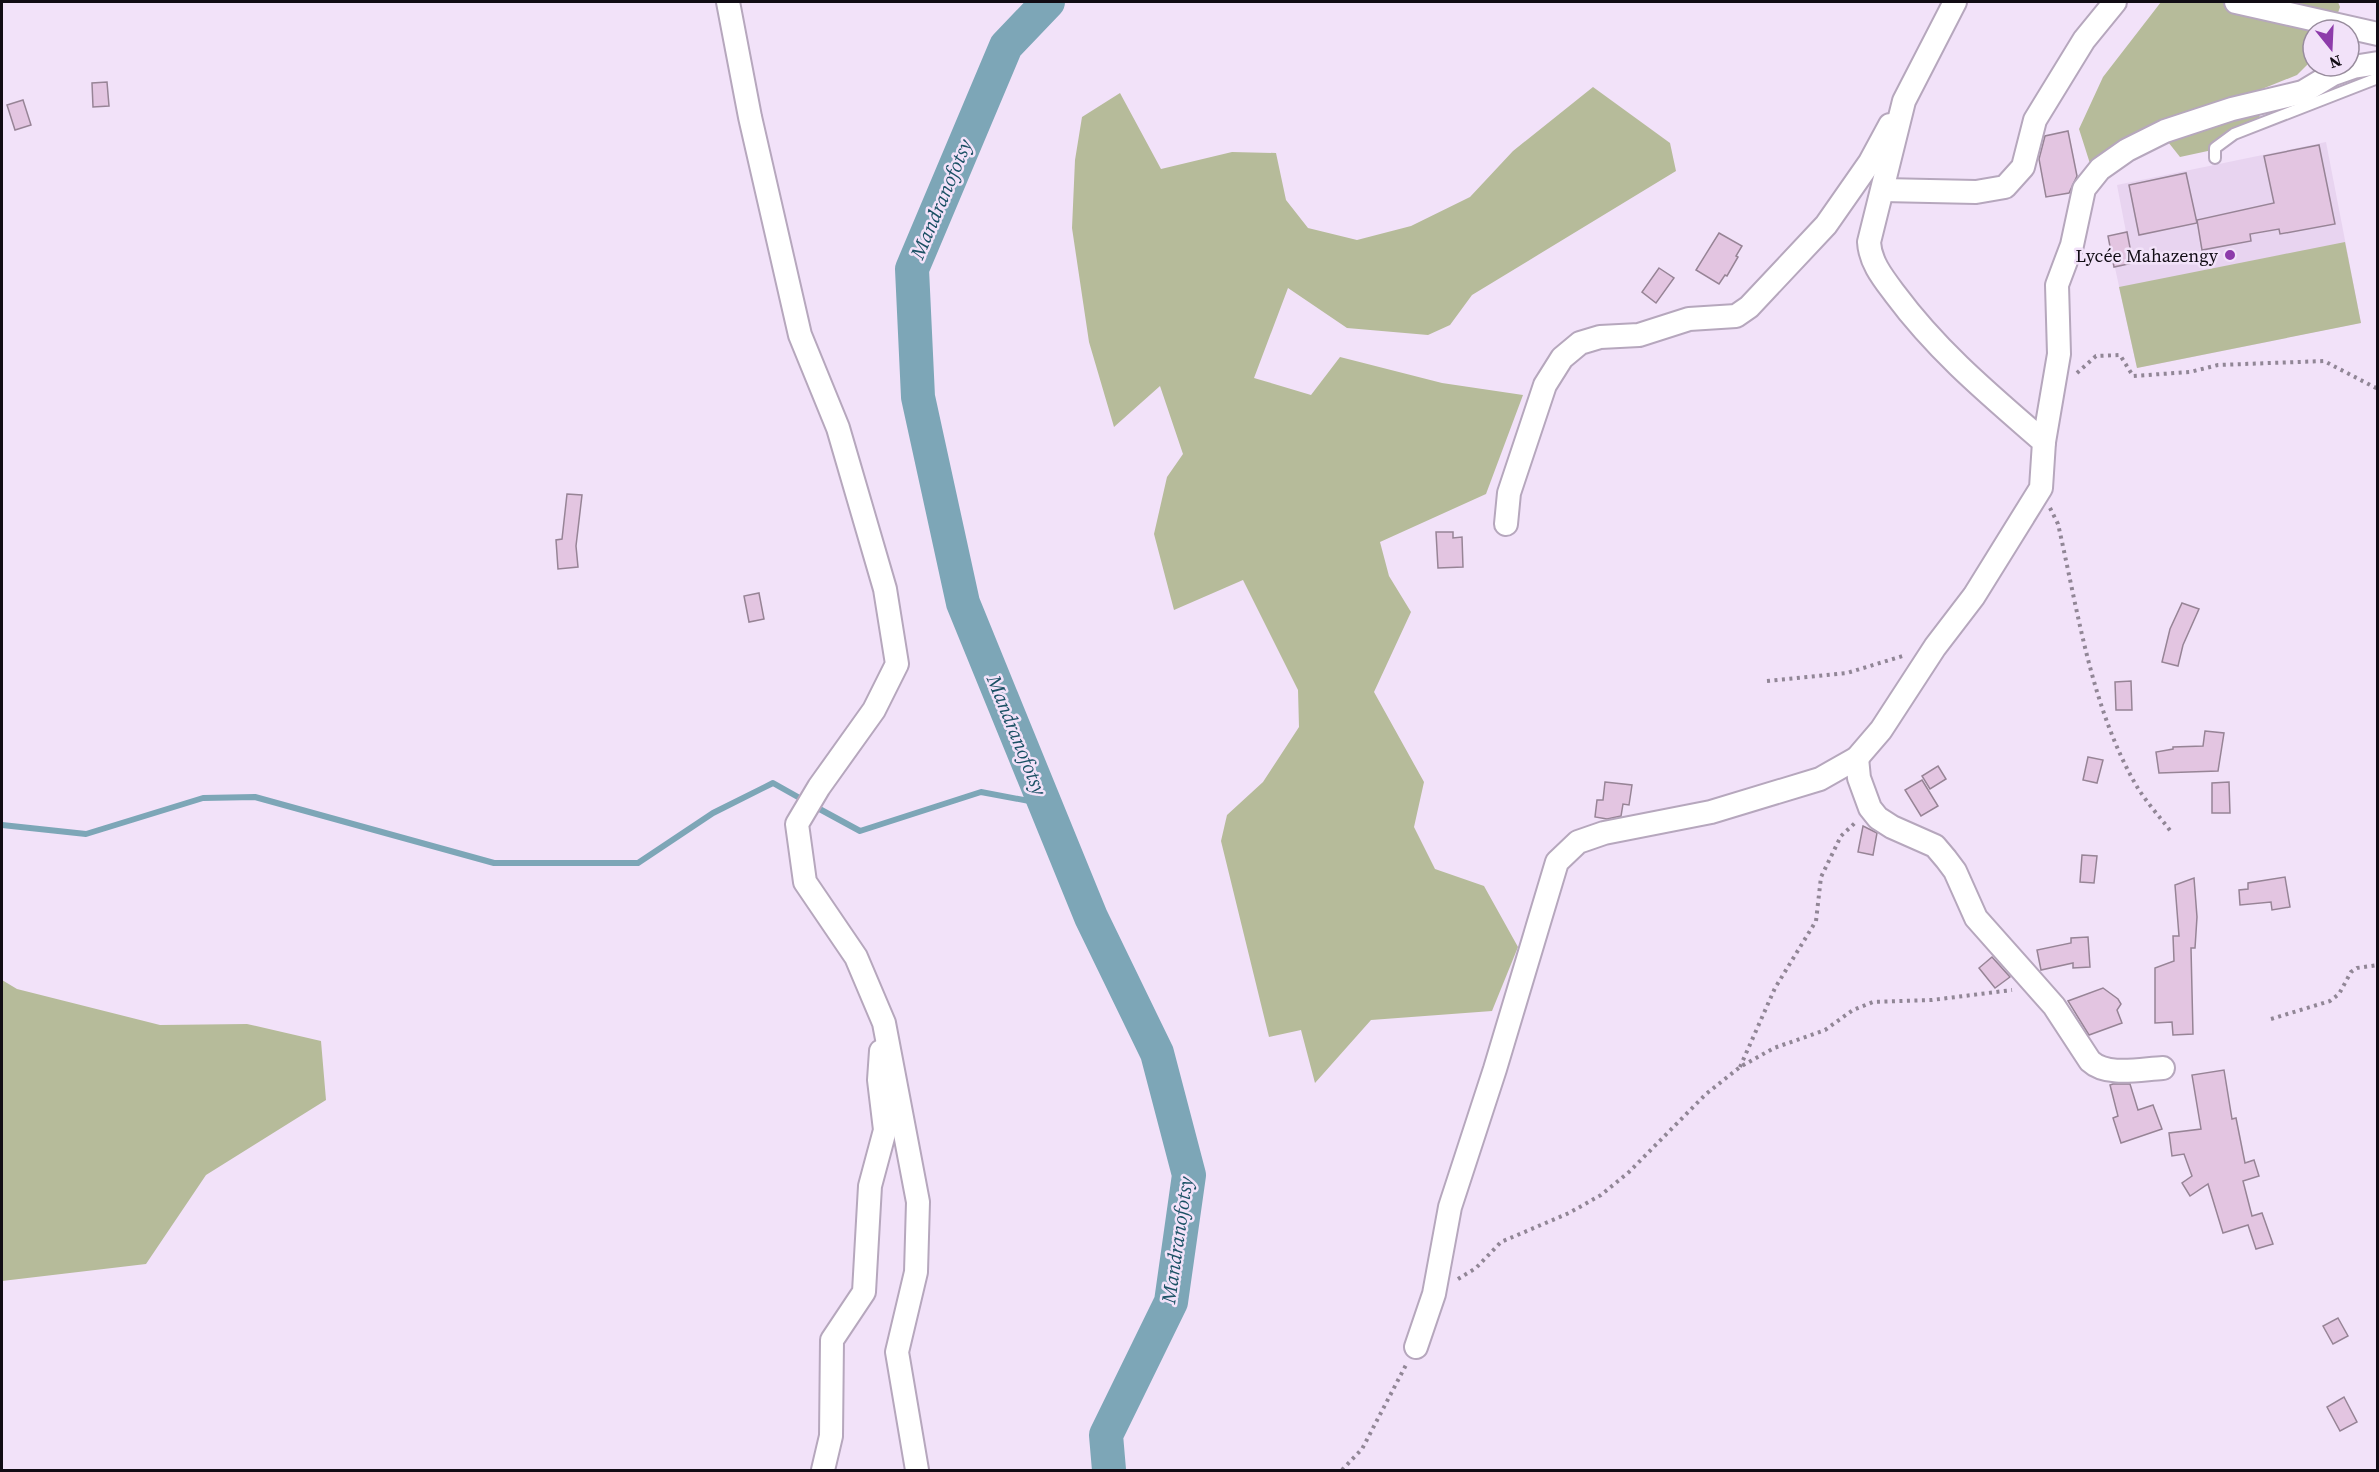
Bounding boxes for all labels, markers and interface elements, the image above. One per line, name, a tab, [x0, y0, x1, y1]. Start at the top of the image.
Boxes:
north arrow	[2301, 18, 2361, 78]
text: N	[2326, 50, 2345, 75]
water label: Mandranofotsy	[903, 134, 979, 264]
place label: Lycée Mahazengy	[2076, 243, 2219, 268]
marker: Lycée Mahazengy	[2223, 248, 2237, 262]
water label: Mandranofotsy	[980, 670, 1054, 800]
water label: Mandranofotsy	[1154, 1174, 1200, 1306]

